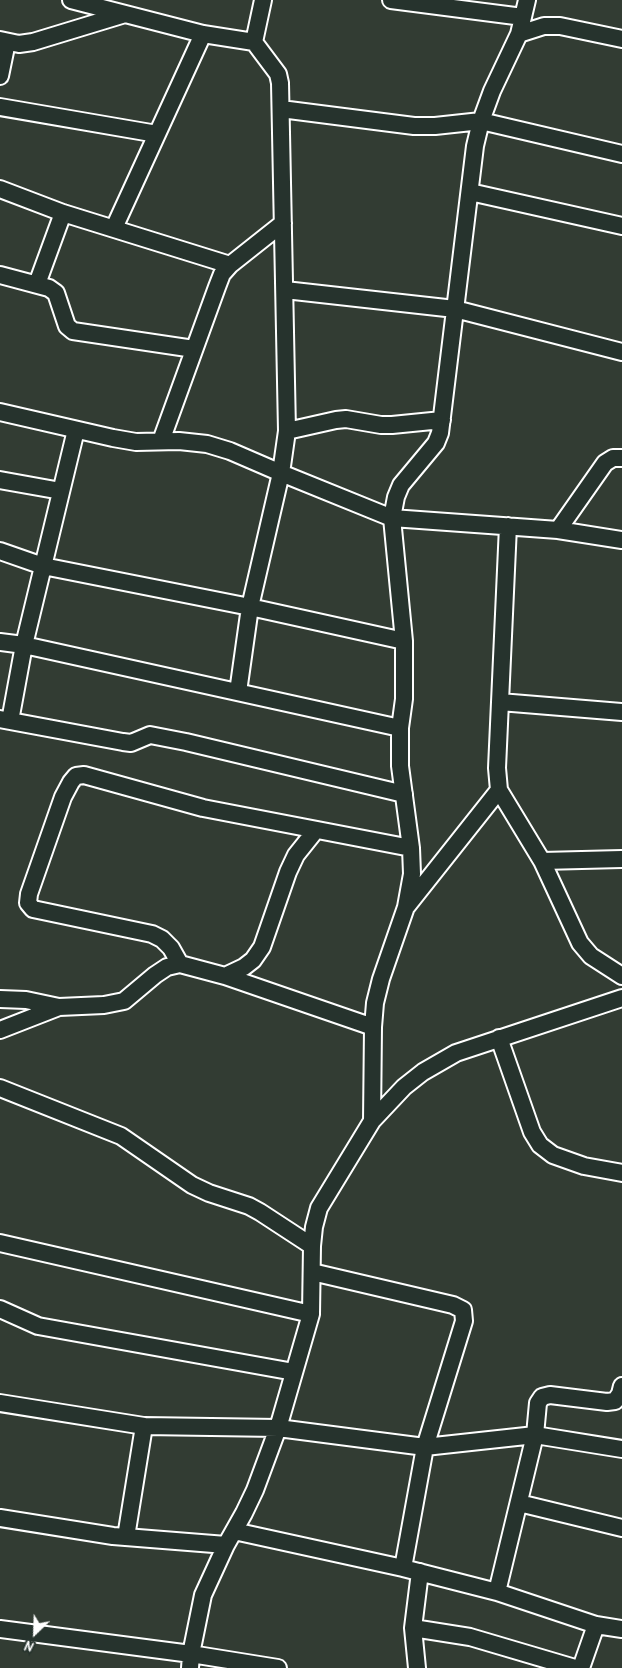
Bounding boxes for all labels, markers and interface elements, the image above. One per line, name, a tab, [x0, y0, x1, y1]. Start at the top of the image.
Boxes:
north arrow	[10, 1608, 60, 1658]
text: N	[21, 1637, 36, 1657]

